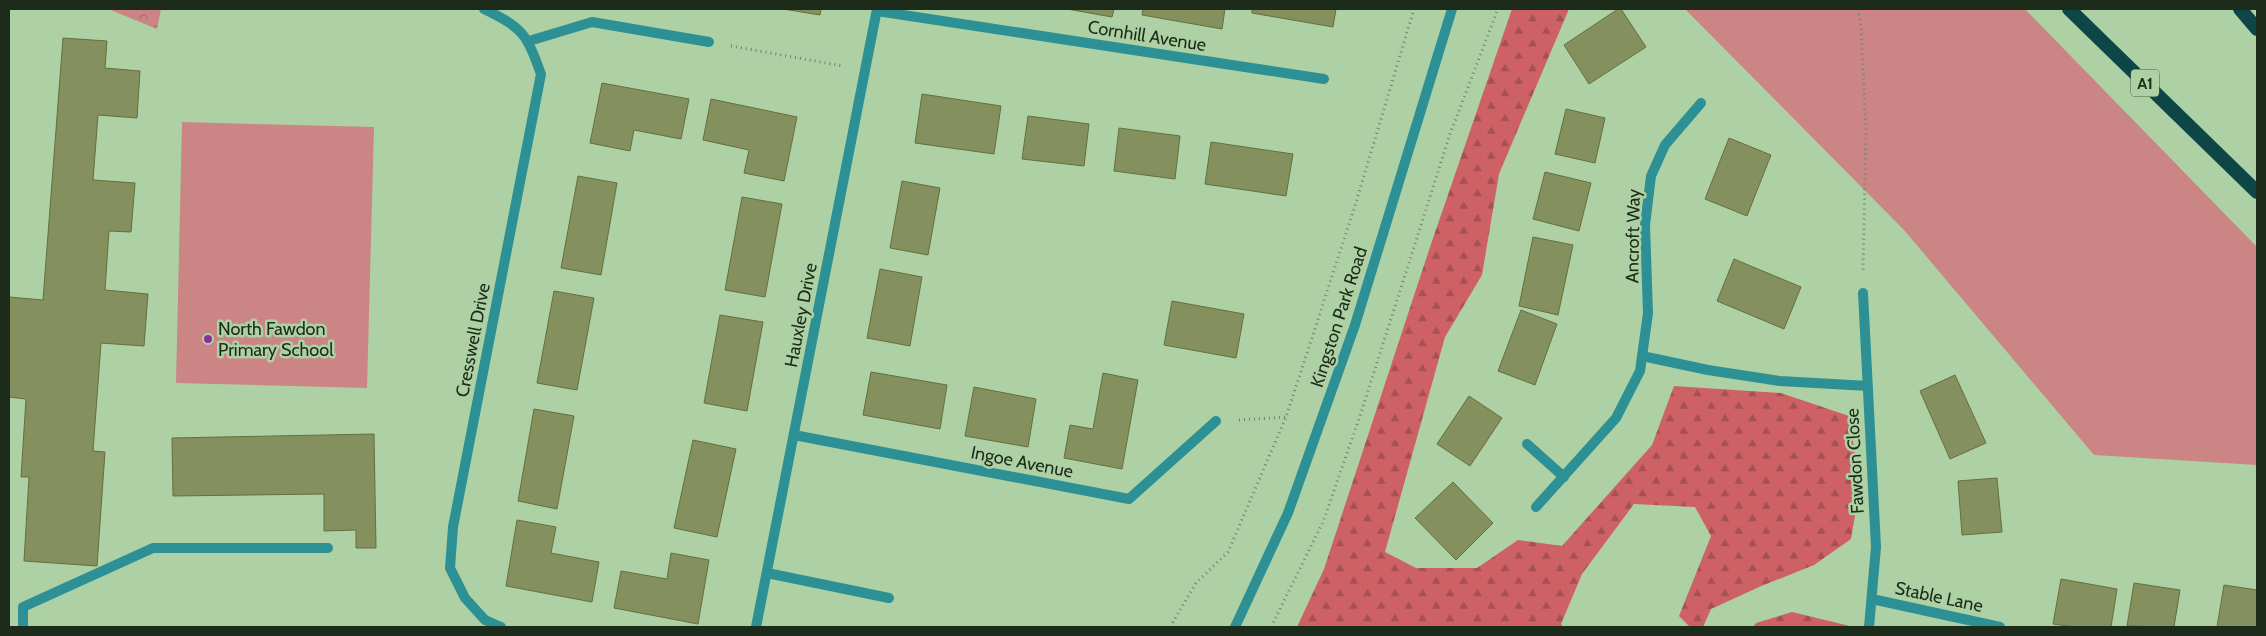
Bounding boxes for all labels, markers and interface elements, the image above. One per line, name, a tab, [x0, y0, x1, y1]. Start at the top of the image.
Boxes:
street label: Cornhill Avenue	[1086, 16, 1208, 56]
road number: A1	[2131, 70, 2159, 96]
street label: Ancroft Way	[1621, 189, 1645, 283]
street label: Kingston Park Road	[1306, 244, 1372, 390]
street label: Hauxley Drive	[780, 261, 822, 369]
street label: Cresswell Drive	[451, 281, 495, 399]
place label: North Fawdon Primary School	[218, 318, 334, 361]
marker: North Fawdon Primary School	[202, 333, 214, 345]
street label: Fawdon Close	[1841, 408, 1869, 514]
street label: Ingoe Avenue	[969, 441, 1075, 483]
street label: Stable Lane	[1893, 577, 1985, 617]

